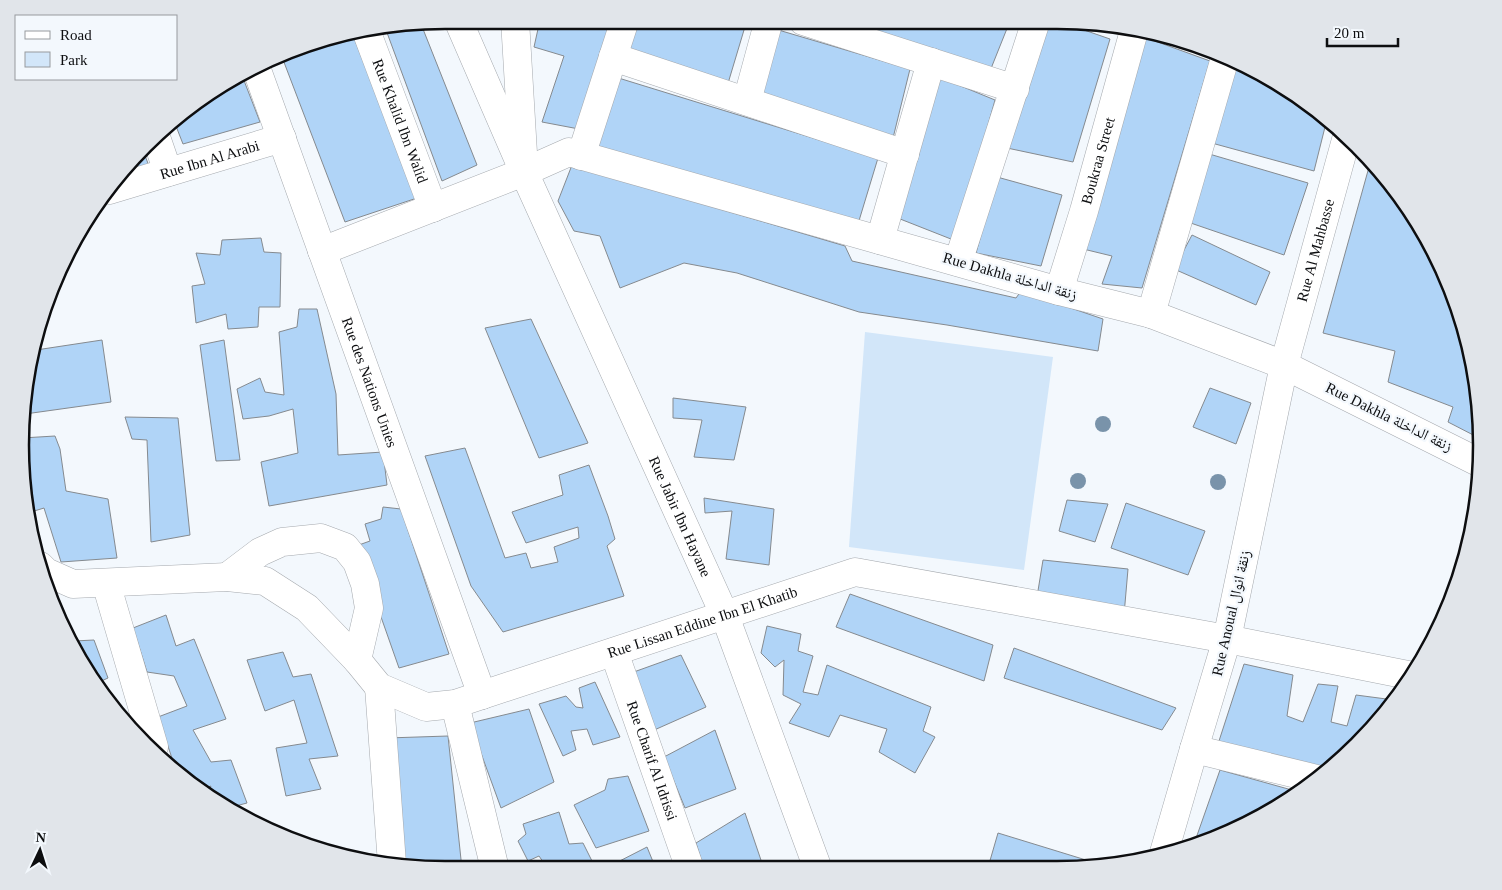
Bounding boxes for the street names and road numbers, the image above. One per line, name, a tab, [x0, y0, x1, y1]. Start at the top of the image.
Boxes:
street label: Rue Khalid Ibn Walid	[369, 57, 431, 186]
street label: Boukraa Street	[1078, 115, 1118, 206]
street label: Rue Ibn Al Arabi	[158, 137, 261, 182]
street label: Rue Al Mahbasse	[1294, 197, 1337, 304]
street label: Rue Dakhla زنقة الداخلة	[941, 249, 1079, 304]
street label: Rue des Nations Unies	[339, 315, 400, 450]
street label: Rue Dakhla زنقة الداخلة	[1323, 379, 1455, 456]
street label: Rue Jabir Ibn Hayane	[646, 454, 714, 580]
street label: Rue Anoual زنقة انوال	[1209, 548, 1255, 678]
street label: Rue Lissan Eddine Ibn El Khatib	[605, 584, 799, 661]
street label: Rue Charif Al Idrissi	[624, 699, 680, 822]

